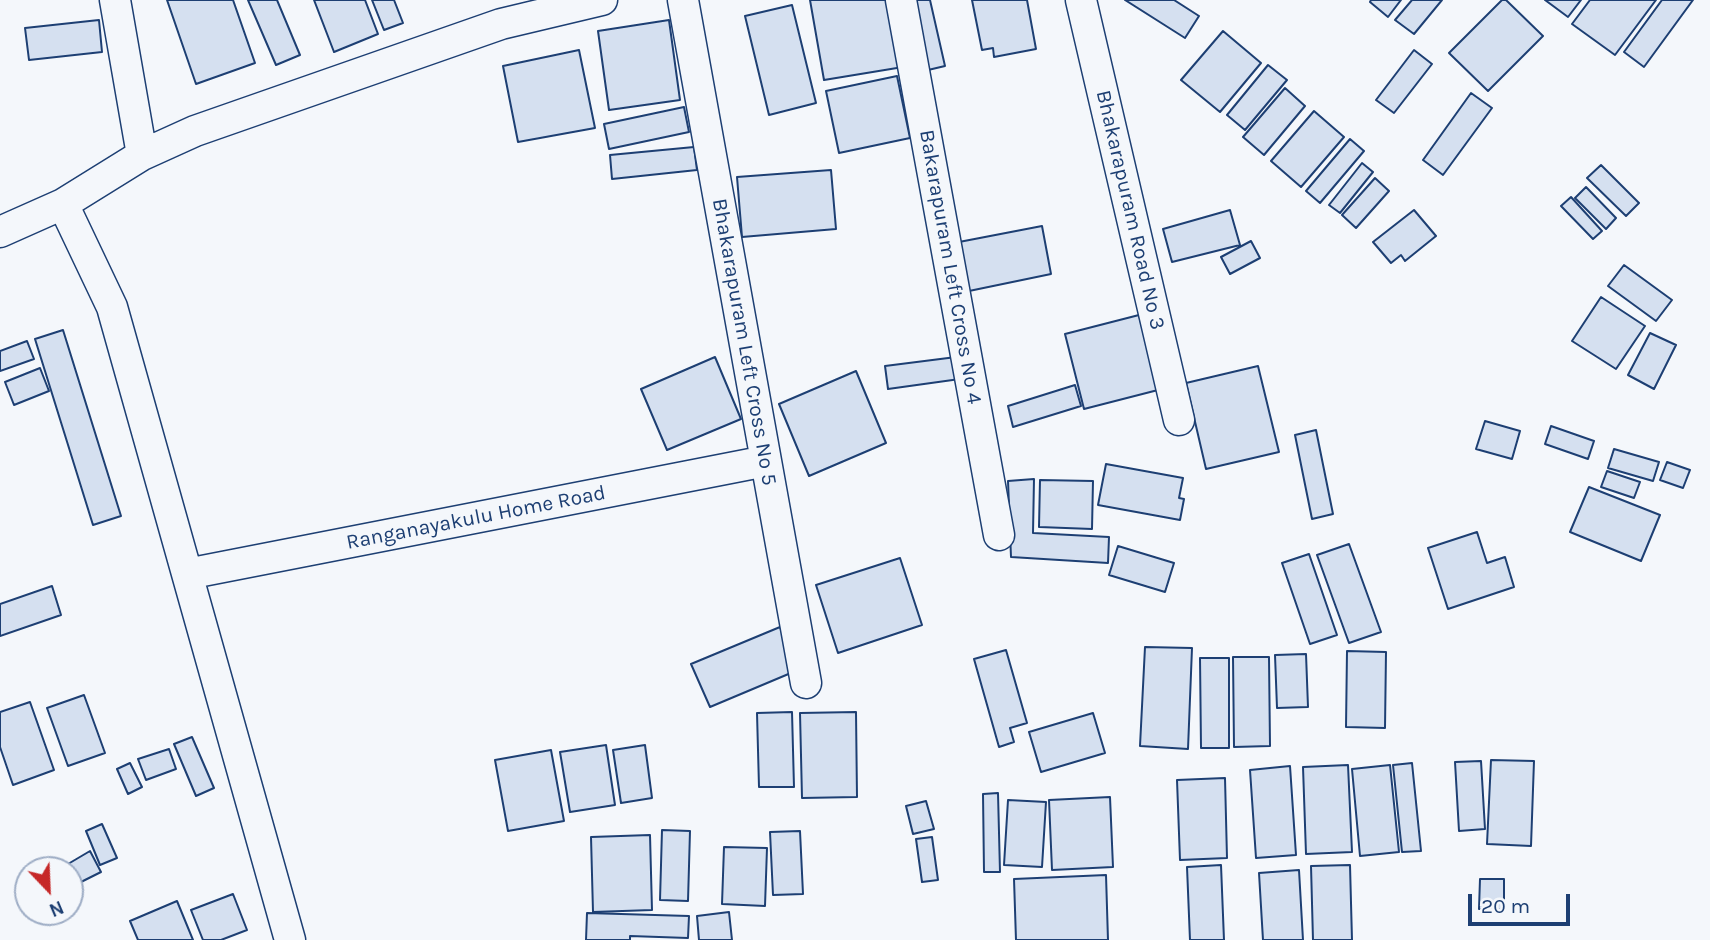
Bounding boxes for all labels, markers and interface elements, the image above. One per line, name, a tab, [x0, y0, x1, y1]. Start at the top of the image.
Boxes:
street label: Bhakarapuram Road No 3	[1090, 88, 1170, 332]
street label: Bakarapuram Left Cross No 4	[913, 128, 987, 406]
street label: Bhakarapuram Left Cross No 5	[706, 197, 782, 487]
street label: Ranganayakulu Home Road	[344, 480, 608, 556]
north arrow	[14, 856, 84, 926]
scale bar	[1472, 880, 1574, 924]
text: 20 m	[1481, 894, 1530, 918]
text: N	[46, 896, 67, 921]

